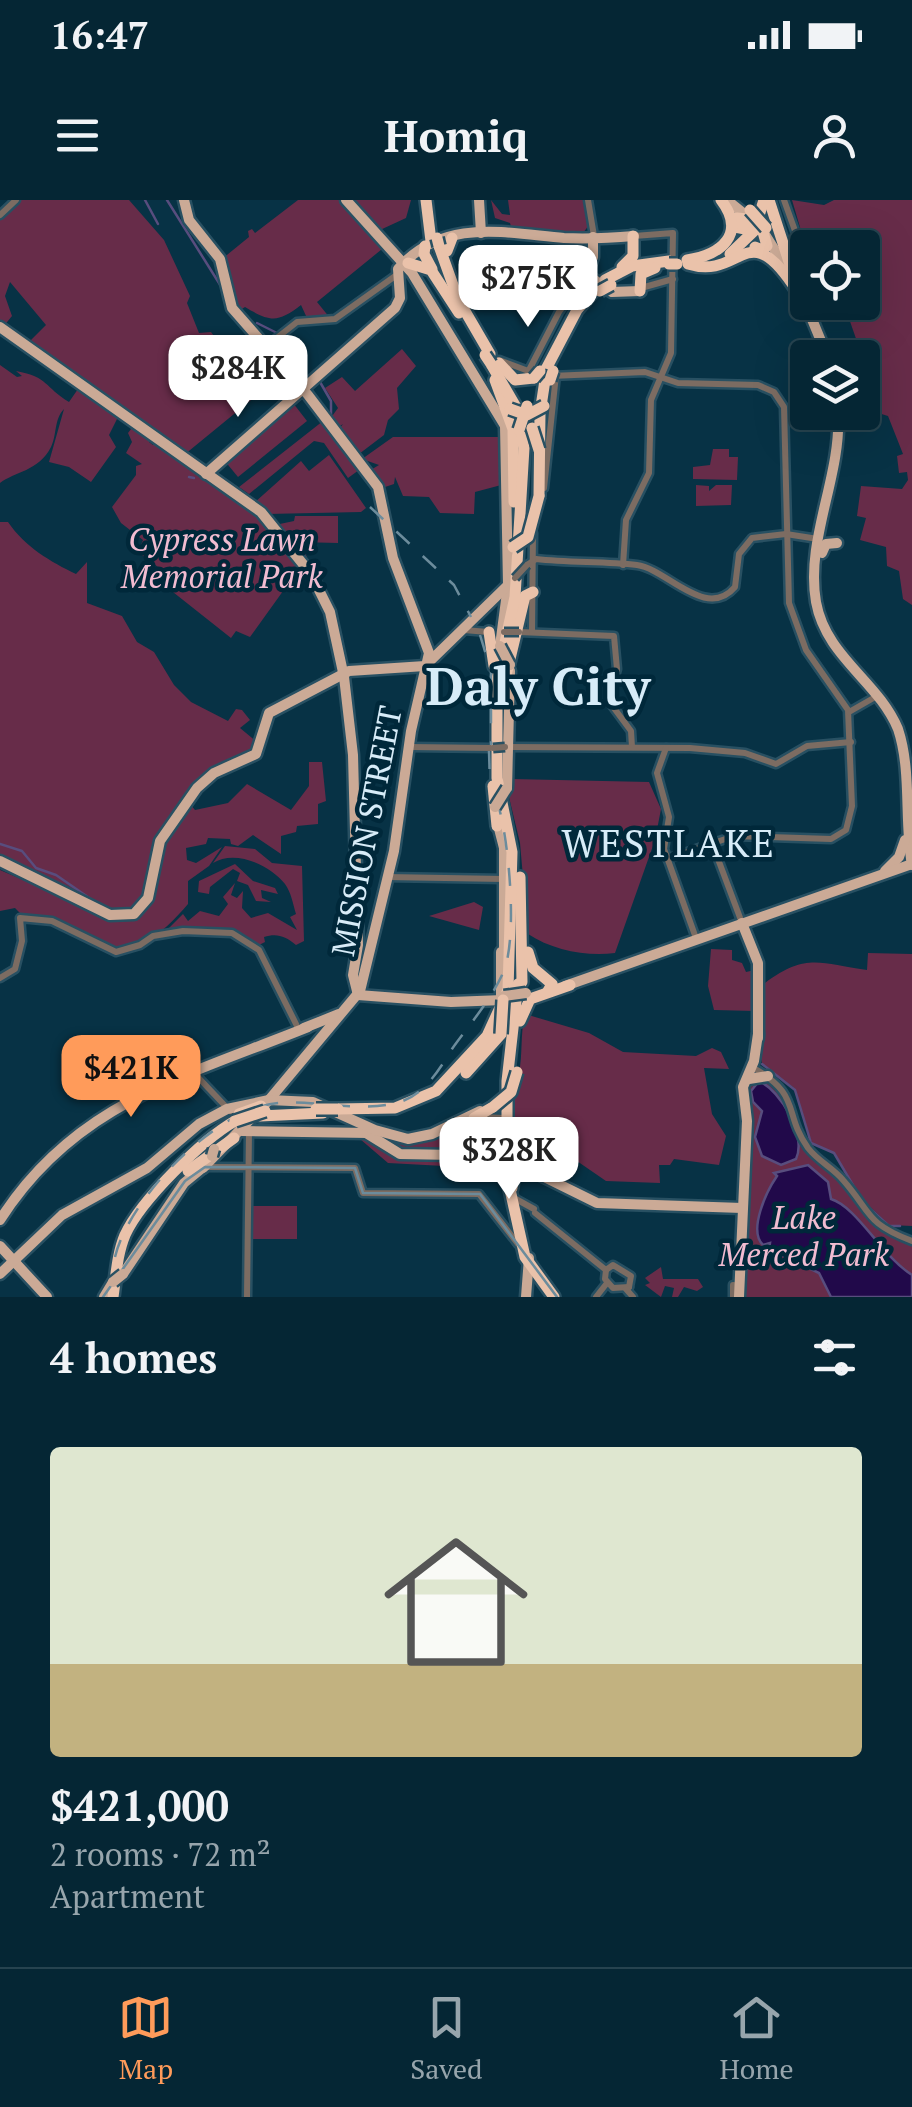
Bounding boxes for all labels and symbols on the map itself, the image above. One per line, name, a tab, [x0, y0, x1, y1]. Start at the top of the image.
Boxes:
pin: $275K	[458, 245, 598, 330]
pin: $284K	[168, 335, 308, 420]
park label: Cypress Lawn Memorial Park	[120, 518, 324, 597]
district label: Daly City	[425, 651, 652, 720]
street label: MISSION STREET	[321, 702, 411, 959]
district label: WESTLAKE	[562, 818, 776, 868]
pin: $421K	[61, 1035, 201, 1120]
pin: $328K	[439, 1117, 579, 1202]
park label: Lake Merced Park	[718, 1196, 890, 1275]

